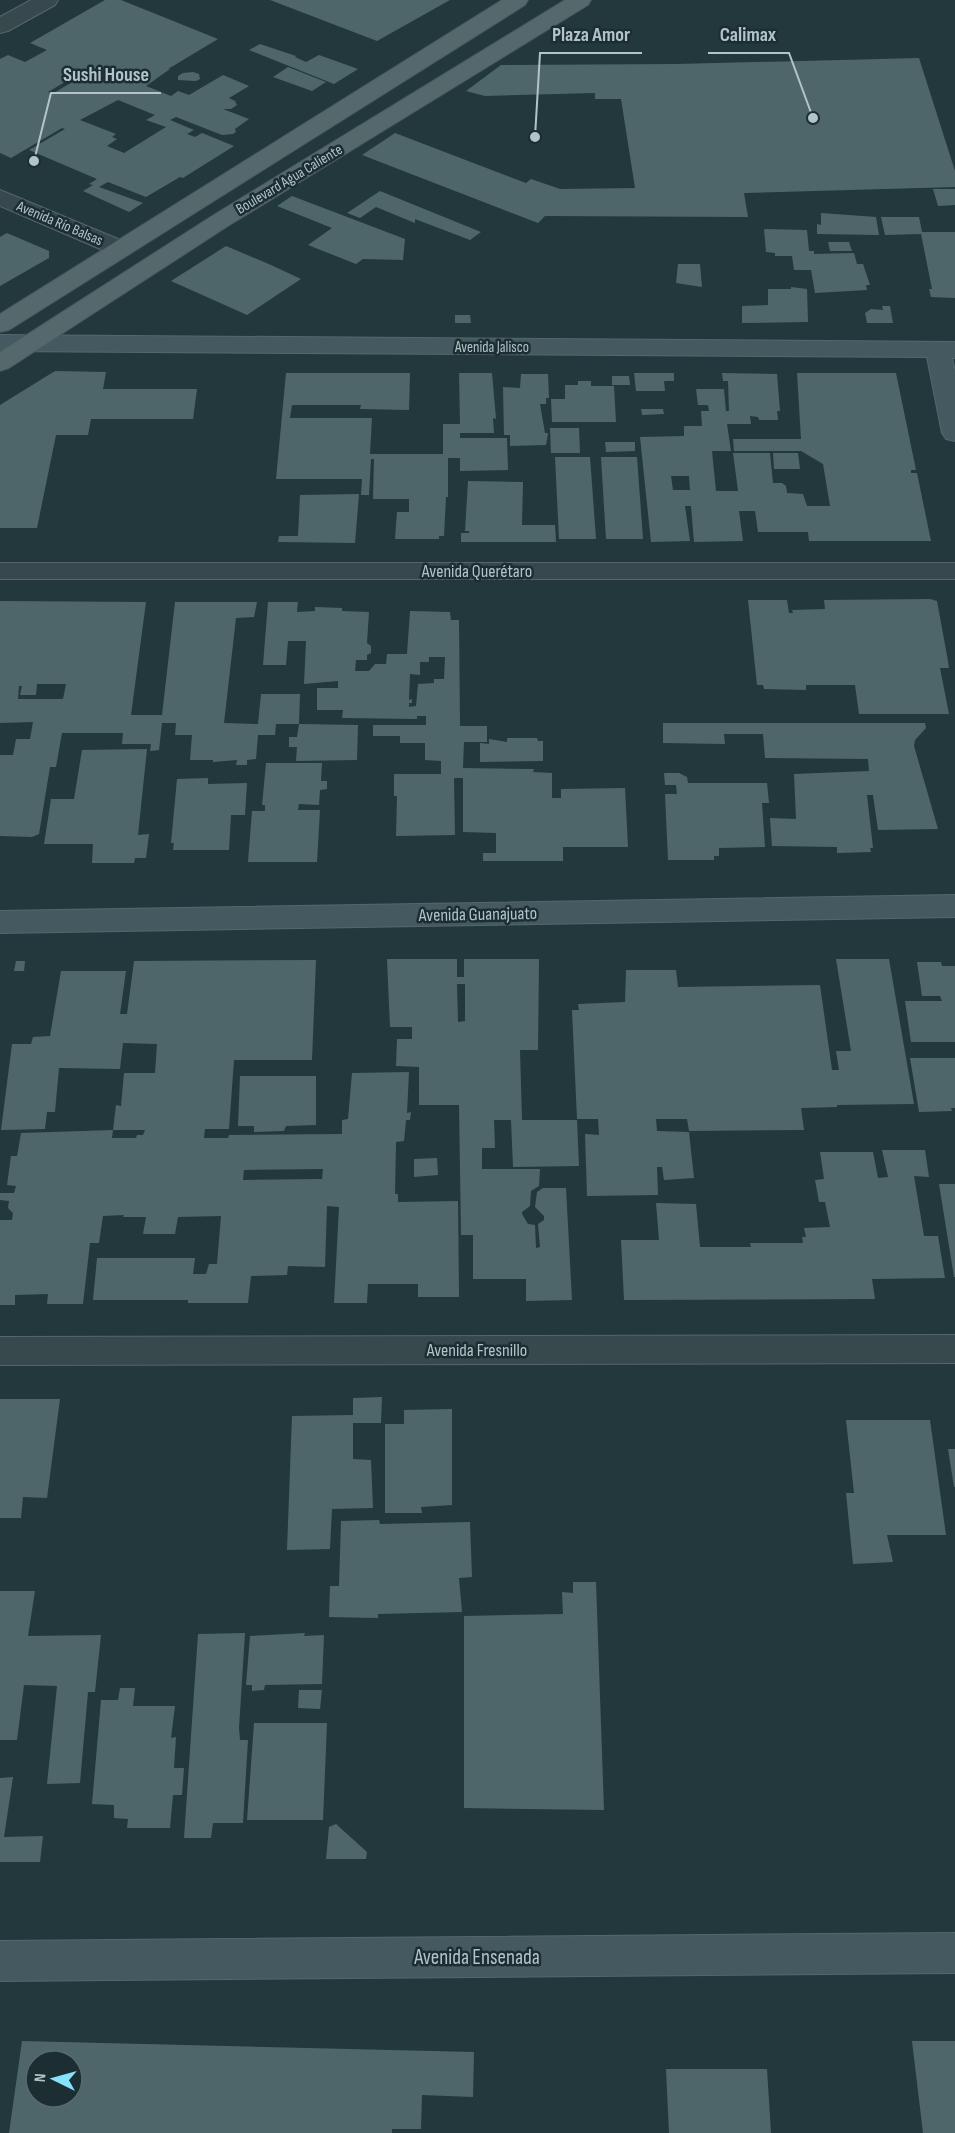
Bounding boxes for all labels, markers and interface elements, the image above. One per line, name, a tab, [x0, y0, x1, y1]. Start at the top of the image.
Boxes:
callout: Plaza Amor	[540, 15, 642, 53]
callout: Calimax	[708, 15, 789, 53]
text: Plaza Amor	[552, 23, 630, 47]
text: Calimax	[720, 23, 777, 47]
callout: Sushi House	[51, 55, 161, 93]
text: Sushi House	[63, 63, 149, 87]
street label: Boulevard Agua Caliente	[233, 140, 346, 219]
street label: Avenida Río Balsas	[13, 196, 106, 250]
street label: Avenida Jalisco	[454, 338, 529, 357]
street label: Avenida Querétaro	[421, 561, 532, 582]
street label: Avenida Guanajuato	[418, 903, 537, 926]
street label: Avenida Fresnillo	[426, 1340, 527, 1361]
street label: Avenida Ensenada	[413, 1945, 540, 1970]
north arrow	[24, 2049, 84, 2109]
text: N	[31, 2073, 50, 2083]

